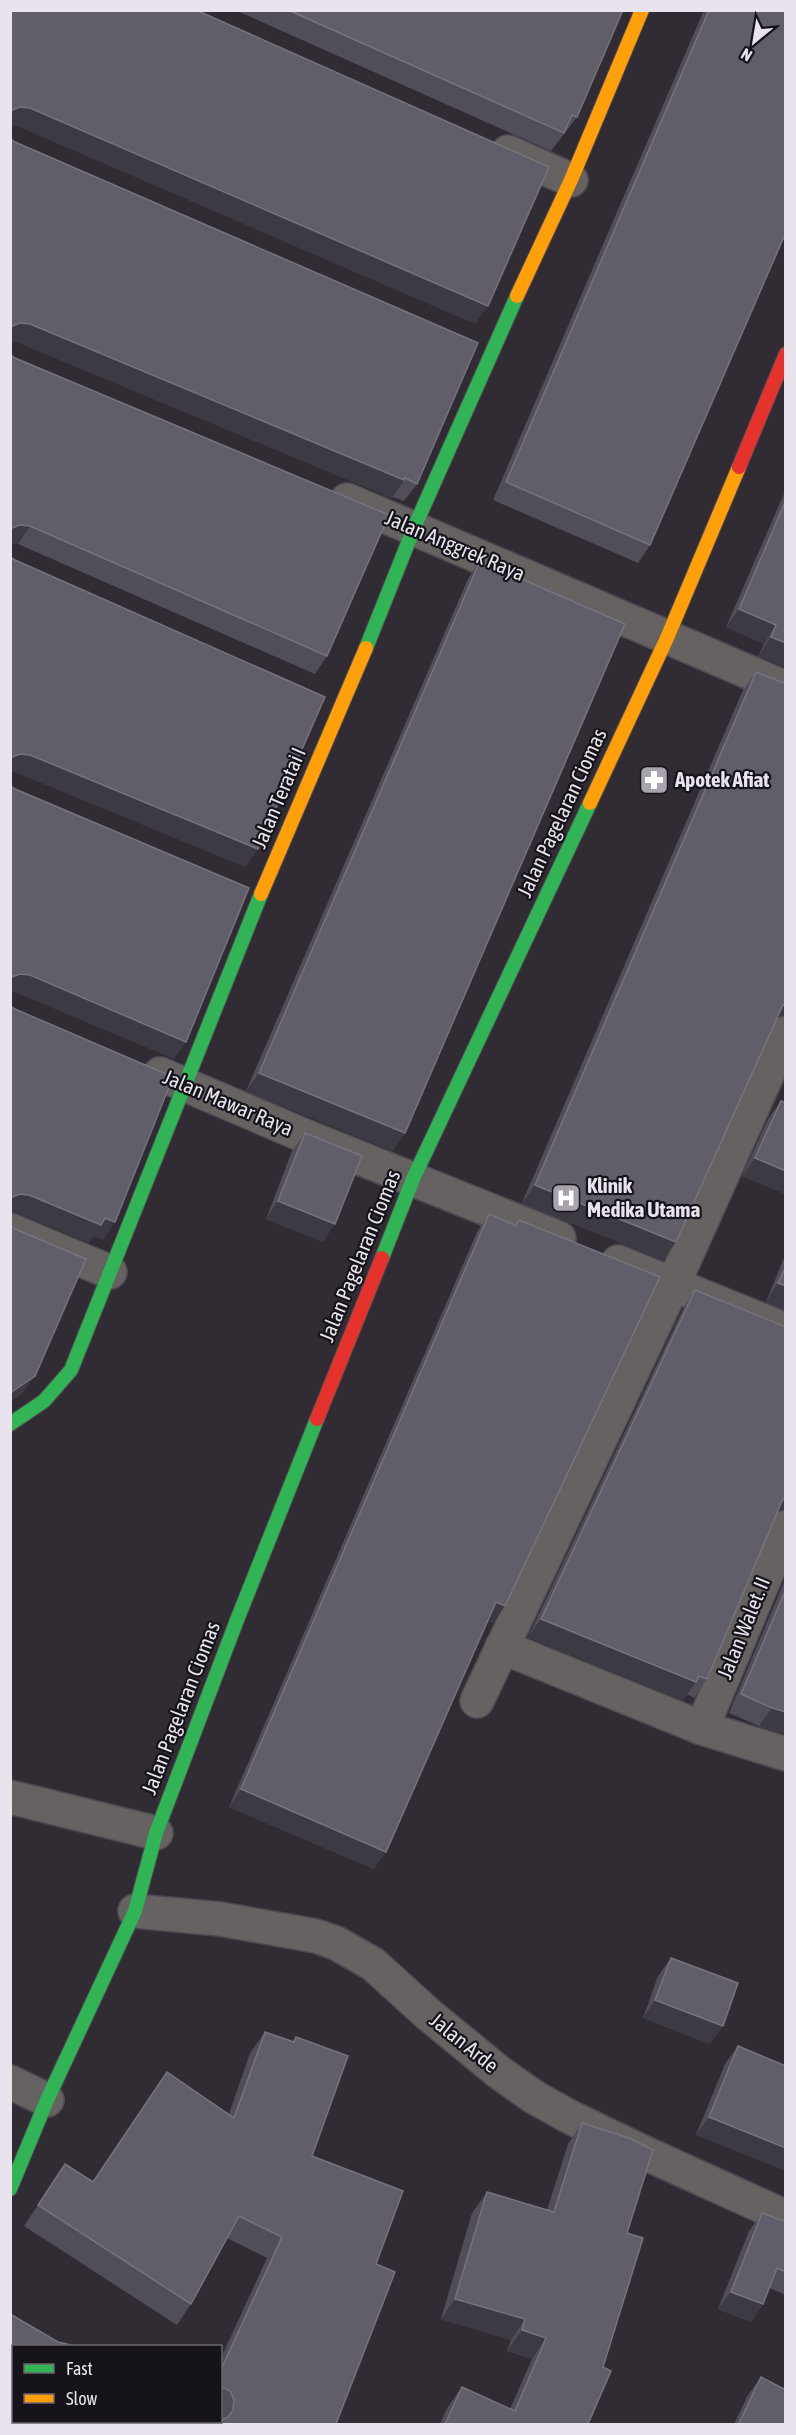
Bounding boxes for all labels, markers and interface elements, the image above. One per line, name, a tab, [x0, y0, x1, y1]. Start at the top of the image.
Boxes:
north arrow	[724, 12, 784, 72]
text: N	[738, 45, 755, 65]
street label: Jalan Anggrek Raya	[382, 505, 529, 585]
street label: Jalan Pagelaran Ciomas	[512, 725, 611, 901]
street label: Jalan Teratai I	[246, 744, 310, 851]
pharmacy icon: Apotek Afiat	[638, 764, 670, 796]
place label: Apotek Afiat	[674, 767, 769, 791]
street label: Jalan Mawar Raya	[160, 1064, 297, 1140]
street label: Jalan Pagelaran Ciomas	[314, 1166, 404, 1345]
place label: Klinik Medika Utama	[587, 1173, 700, 1221]
hospital icon: Klinik Medika Utama	[550, 1182, 582, 1214]
street label: Jalan Walet. II	[712, 1573, 774, 1682]
street label: Jalan Pagelaran Ciomas	[136, 1618, 224, 1797]
street label: Jalan Arde	[426, 2007, 504, 2077]
legend	[12, 2345, 222, 2423]
text: Fast	[66, 2358, 93, 2379]
text: Slow	[66, 2388, 97, 2409]

